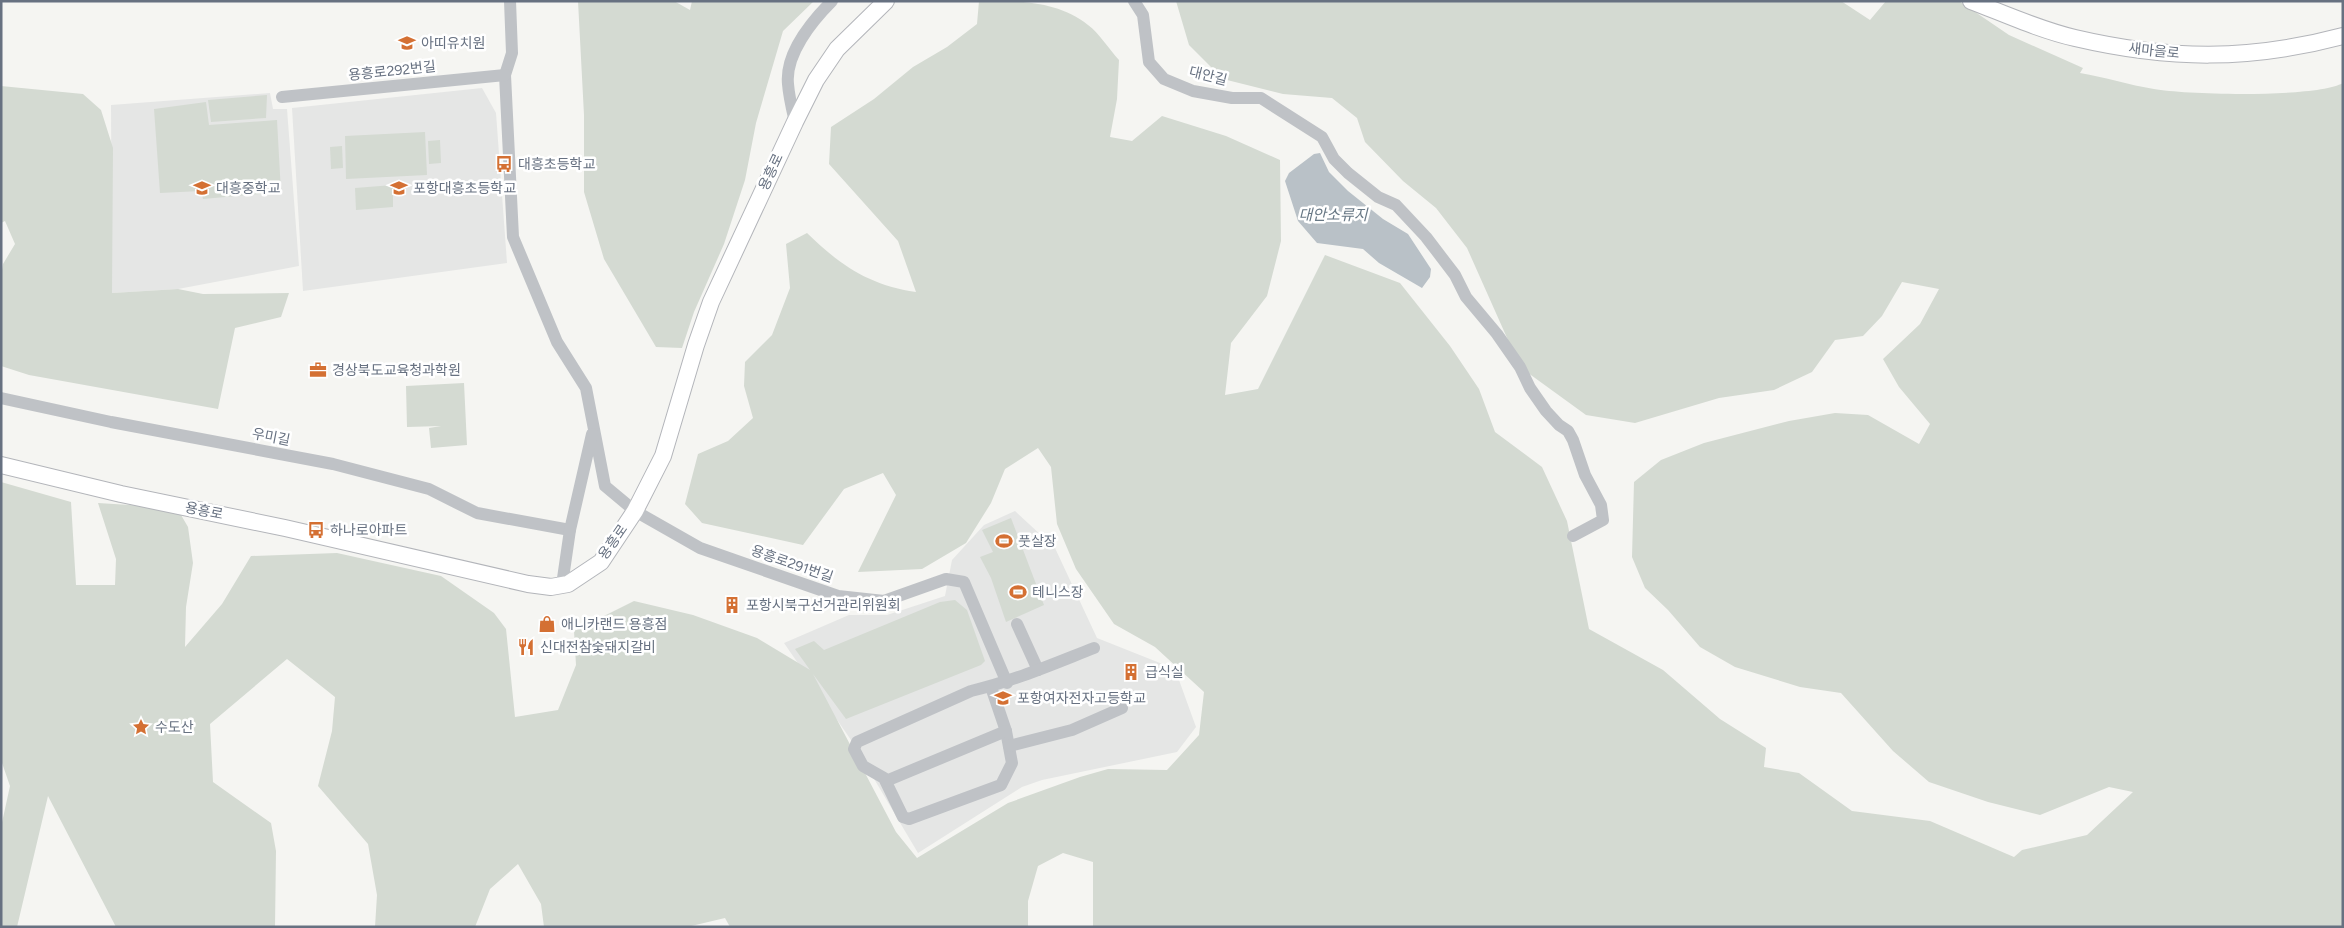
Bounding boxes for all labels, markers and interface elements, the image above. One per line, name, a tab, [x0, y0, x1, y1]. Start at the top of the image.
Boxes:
school or university icon: 아띠유치원	[397, 33, 417, 53]
place label: 아띠유치원	[421, 35, 485, 52]
street label: 새마을로	[2127, 40, 2181, 62]
street label: 용흥로292번길	[347, 58, 437, 84]
street label: 대안길	[1187, 63, 1229, 89]
street label: 용흥로	[755, 151, 787, 193]
bus stop icon: 대흥초등학교	[494, 154, 514, 174]
place label: 대흥초등학교	[518, 156, 595, 173]
school or university icon: 대흥중학교	[192, 178, 212, 198]
school or university icon: 포항대흥초등학교	[389, 178, 409, 198]
place label: 대흥중학교	[216, 180, 281, 197]
place label: 포항대흥초등학교	[413, 180, 516, 197]
water label: 대안소류지	[1298, 206, 1369, 224]
office icon: 경상북도교육청과학원	[308, 360, 328, 380]
place label: 경상북도교육청과학원	[332, 362, 461, 379]
street label: 우미길	[250, 425, 292, 449]
street label: 용흥로	[183, 499, 225, 523]
bus stop icon: 하나로아파트	[306, 520, 326, 540]
street label: 용흥로	[595, 521, 631, 563]
place label: 하나로아파트	[330, 522, 407, 539]
sports icon: 풋살장	[994, 531, 1014, 551]
place label: 풋살장	[1018, 533, 1057, 550]
street label: 용흥로291번길	[749, 542, 835, 586]
sports icon: 테니스장	[1008, 582, 1028, 602]
place label: 테니스장	[1032, 584, 1084, 601]
building icon: 포항시북구선거관리위원회	[722, 595, 742, 615]
place label: 포항시북구선거관리위원회	[746, 597, 901, 614]
shop icon: 애니카랜드 용흥점	[537, 614, 557, 634]
place label: 애니카랜드 용흥점	[561, 616, 668, 633]
restaurant icon: 신대전참숯돼지갈비	[516, 637, 536, 657]
place label: 신대전참숯돼지갈비	[540, 639, 656, 656]
building icon: 급식실	[1121, 662, 1141, 682]
place label: 급식실	[1145, 664, 1184, 681]
school or university icon: 포항여자전자고등학교	[993, 688, 1013, 708]
place label: 포항여자전자고등학교	[1017, 690, 1146, 707]
place icon: 수도산	[131, 717, 151, 737]
place label: 수도산	[155, 719, 194, 736]

